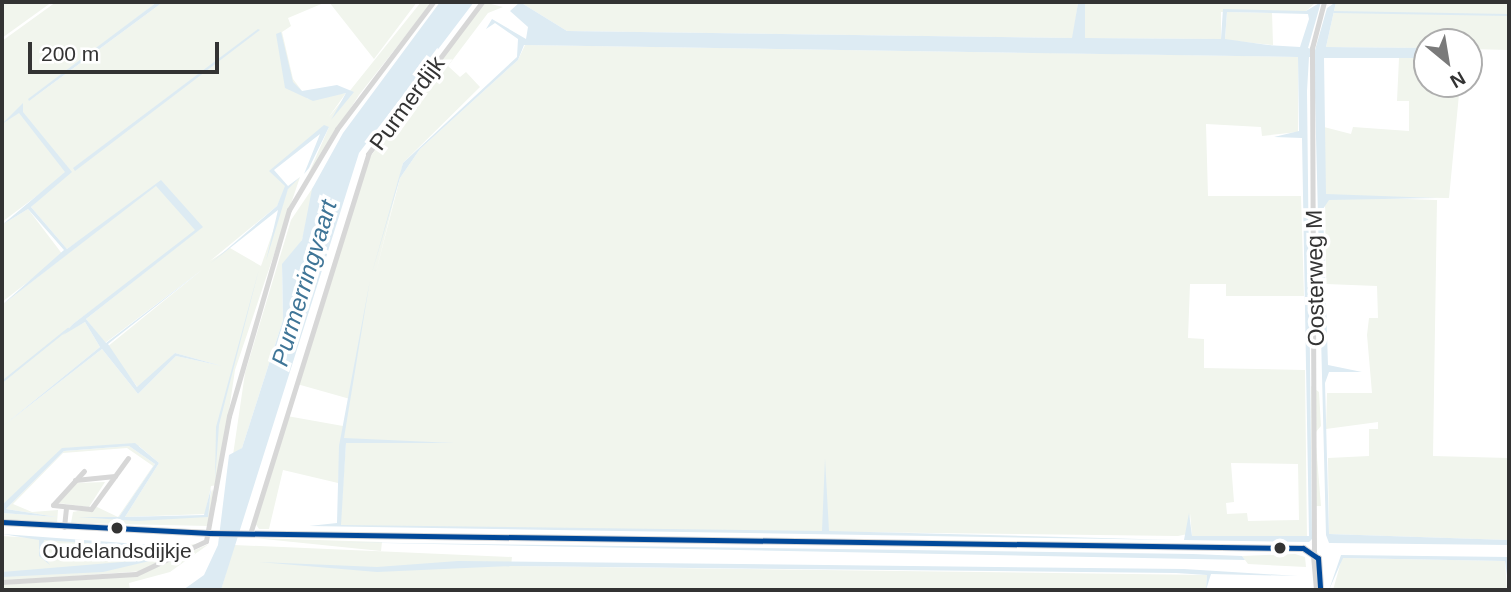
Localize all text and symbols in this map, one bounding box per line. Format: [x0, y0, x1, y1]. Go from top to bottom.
scale bar [32, 28, 222, 72]
north arrow [1413, 28, 1483, 98]
text: 200 m [41, 42, 99, 65]
street label: Purmerdijk [364, 50, 450, 156]
text: N [1447, 67, 1469, 92]
water label: Purmerringvaart [265, 197, 343, 369]
street label: Oosterweg M [1300, 209, 1330, 347]
marker: Oudelandsdijkje [110, 521, 124, 535]
place label: Oudelandsdijkje [42, 538, 192, 564]
unlabelled marker [1273, 541, 1287, 555]

